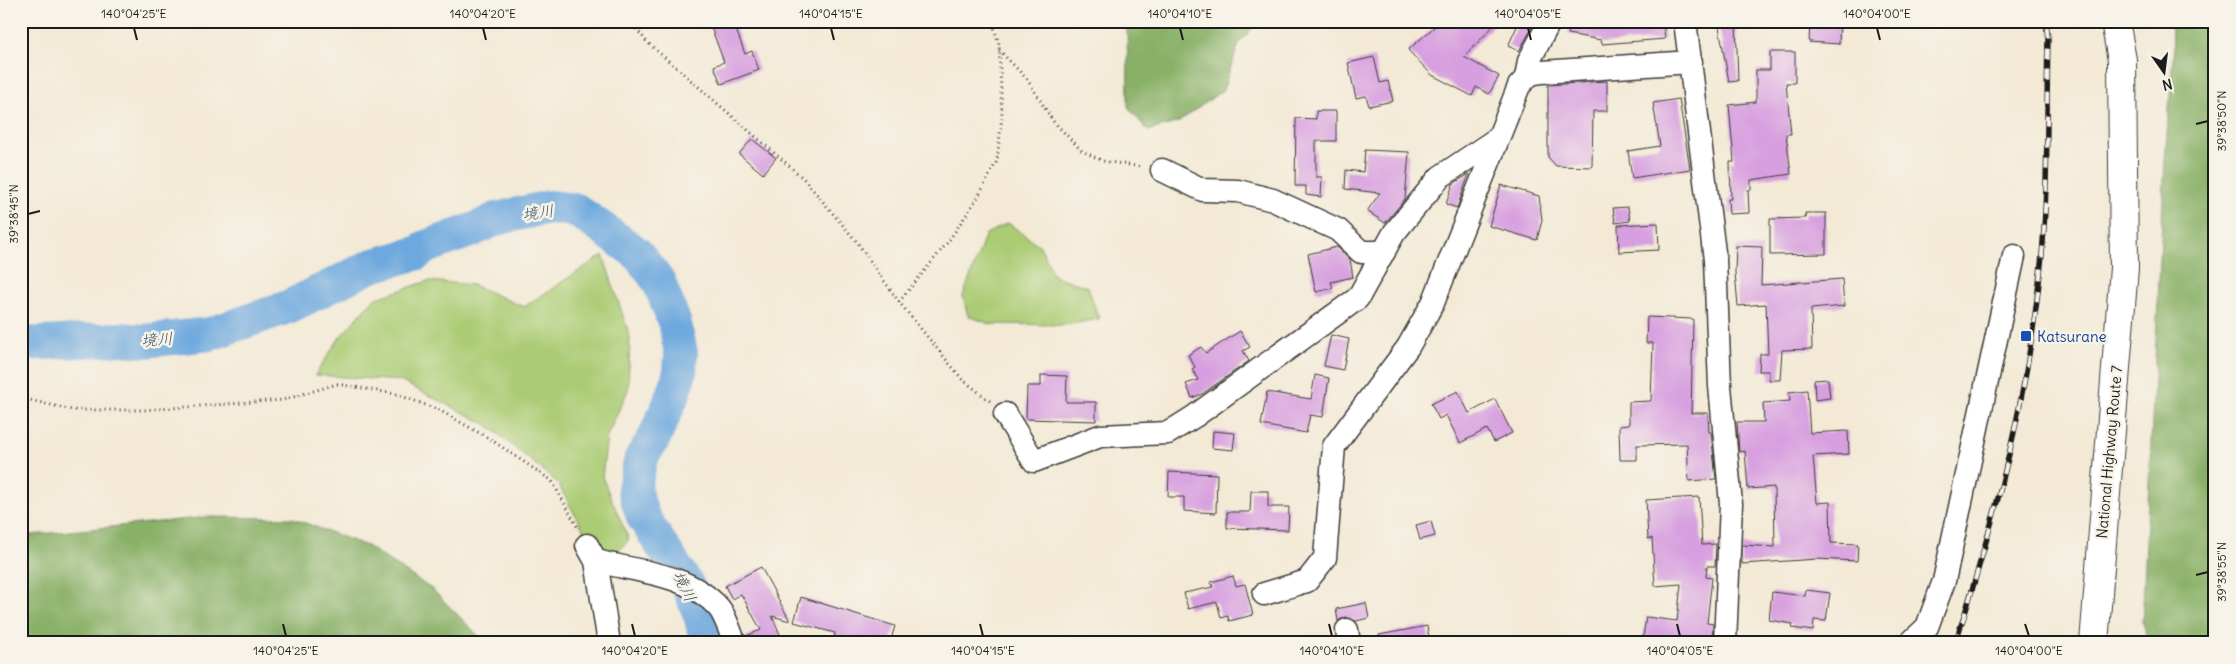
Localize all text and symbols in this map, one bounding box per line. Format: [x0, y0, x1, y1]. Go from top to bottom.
text: 140°04'25"E [101, 6, 167, 21]
text: 140°04'20"E [450, 6, 516, 21]
text: 140°04'15"E [799, 6, 863, 21]
text: 140°04'10"E [1148, 6, 1212, 21]
text: 140°04'05"E [1495, 6, 1561, 21]
text: 140°04'00"E [1843, 6, 1911, 21]
north arrow [2138, 48, 2188, 98]
text: N [2160, 75, 2174, 95]
text: 39°38'50"N [2214, 91, 2229, 151]
text: 39°38'45"N [6, 184, 21, 244]
water label: 境川 [521, 200, 555, 224]
place label: Katsurane [2037, 327, 2107, 346]
water label: 境川 [140, 328, 174, 350]
marker: Katsurane [2019, 329, 2033, 343]
street label: National Highway Route 7 [2092, 365, 2126, 539]
text: 39°38'55"N [2214, 542, 2229, 602]
water label: 境川 [669, 567, 701, 605]
text: 140°04'25"E [253, 643, 319, 658]
text: 140°04'20"E [602, 643, 668, 658]
text: 140°04'15"E [951, 643, 1015, 658]
text: 140°04'10"E [1300, 643, 1364, 658]
text: 140°04'05"E [1647, 643, 1713, 658]
text: 140°04'00"E [1995, 643, 2063, 658]

